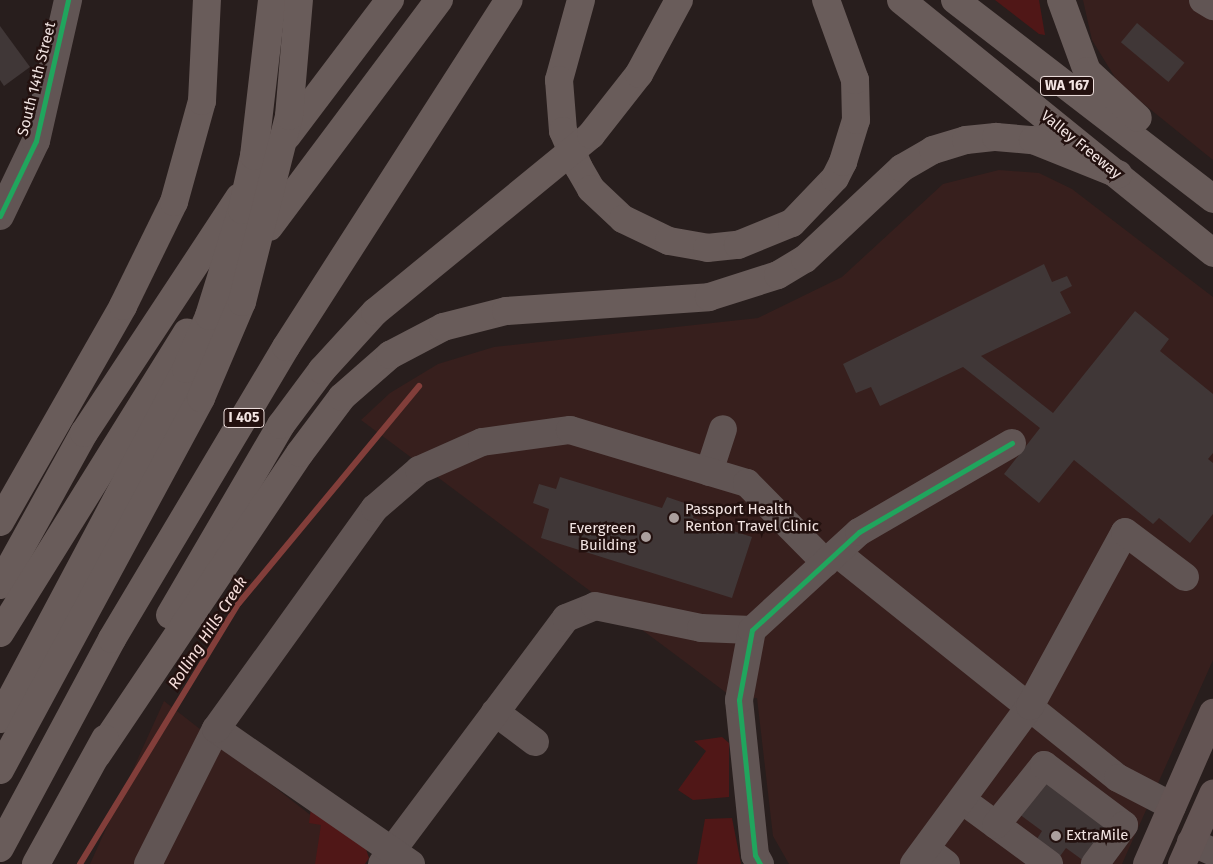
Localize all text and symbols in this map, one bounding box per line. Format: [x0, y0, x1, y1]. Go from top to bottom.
street label: South 14th Street [14, 20, 60, 138]
road number: WA 167 [1040, 74, 1094, 98]
street label: Valley Freeway [1037, 107, 1125, 183]
road number: I 405 [223, 406, 265, 429]
place label: Passport Health Renton Travel Clinic [685, 500, 819, 535]
marker: Passport Health Renton Travel Clinic [667, 511, 681, 525]
place label: Evergreen Building [569, 519, 636, 554]
marker: Evergreen Building [640, 531, 652, 543]
water label: Rolling Hills Creek [164, 573, 252, 693]
place label: ExtraMile [1066, 827, 1129, 845]
marker: ExtraMile [1050, 830, 1062, 842]

